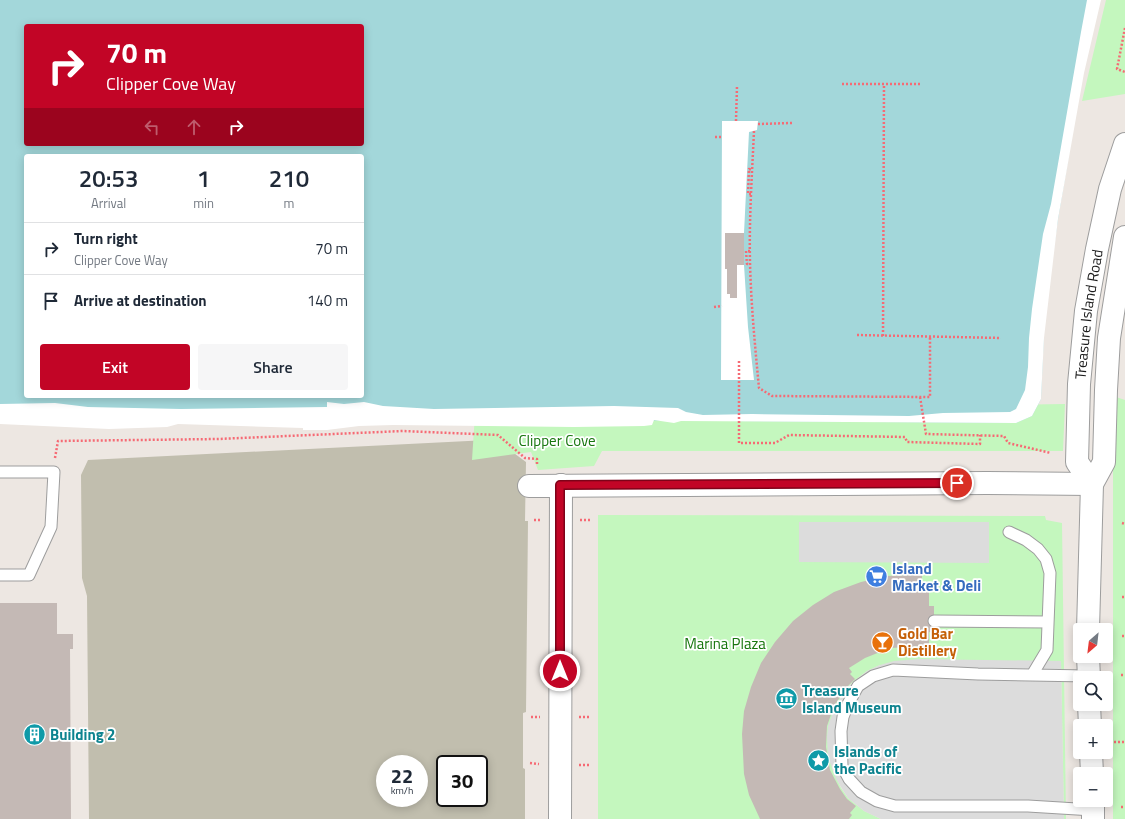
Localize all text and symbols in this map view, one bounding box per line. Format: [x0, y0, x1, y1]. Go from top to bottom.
text: 70 m [106, 31, 167, 74]
icon: right [40, 40, 92, 92]
text: Clipper Cove Way [106, 70, 236, 97]
icon: left [141, 116, 163, 138]
icon: ahead [183, 116, 205, 138]
icon: right [225, 116, 247, 138]
text: 20:53 [79, 160, 138, 196]
text: 1 [197, 160, 210, 196]
text: 210 [269, 160, 309, 196]
text: Arrival [91, 193, 126, 213]
text: min [193, 193, 214, 213]
text: m [284, 193, 294, 213]
text: Turn right [74, 227, 138, 250]
text: 70 m [315, 237, 348, 260]
icon: right [40, 238, 62, 260]
street label: Treasure Island Road [1068, 247, 1108, 380]
text: Clipper Cove Way [74, 250, 168, 270]
text: Arrive at destination [74, 289, 207, 312]
text: 140 m [307, 289, 348, 312]
icon: arrive [40, 290, 62, 312]
button: Exit [40, 344, 190, 390]
button: Share [198, 344, 348, 390]
park label: Clipper Cove [518, 429, 596, 452]
pin [940, 466, 974, 500]
icon: arrive [946, 472, 968, 494]
place label: Island Market & Deli [892, 557, 981, 597]
supermarket icon: Island Market & Deli [864, 564, 890, 590]
place label: Gold Bar Distillery [898, 622, 957, 662]
north arrow [1073, 623, 1113, 663]
map controls [1073, 623, 1113, 807]
bar icon: Gold Bar Distillery [870, 629, 896, 655]
park label: Marina Plaza [684, 632, 766, 655]
position arrow [539, 650, 581, 692]
button: search [1073, 671, 1113, 711]
place label: Treasure Island Museum [802, 679, 902, 719]
museum icon: Treasure Island Museum [773, 686, 799, 712]
button: + [1073, 719, 1113, 759]
building icon: Building 2 [22, 721, 48, 747]
place label: Building 2 [50, 723, 115, 746]
place label: Islands of the Pacific [834, 740, 902, 780]
place icon: Islands of the Pacific [806, 747, 832, 773]
speed limit sign: 30 [436, 755, 488, 807]
text: 22 [391, 760, 413, 791]
button: − [1073, 767, 1113, 807]
text: km/h [391, 783, 413, 798]

